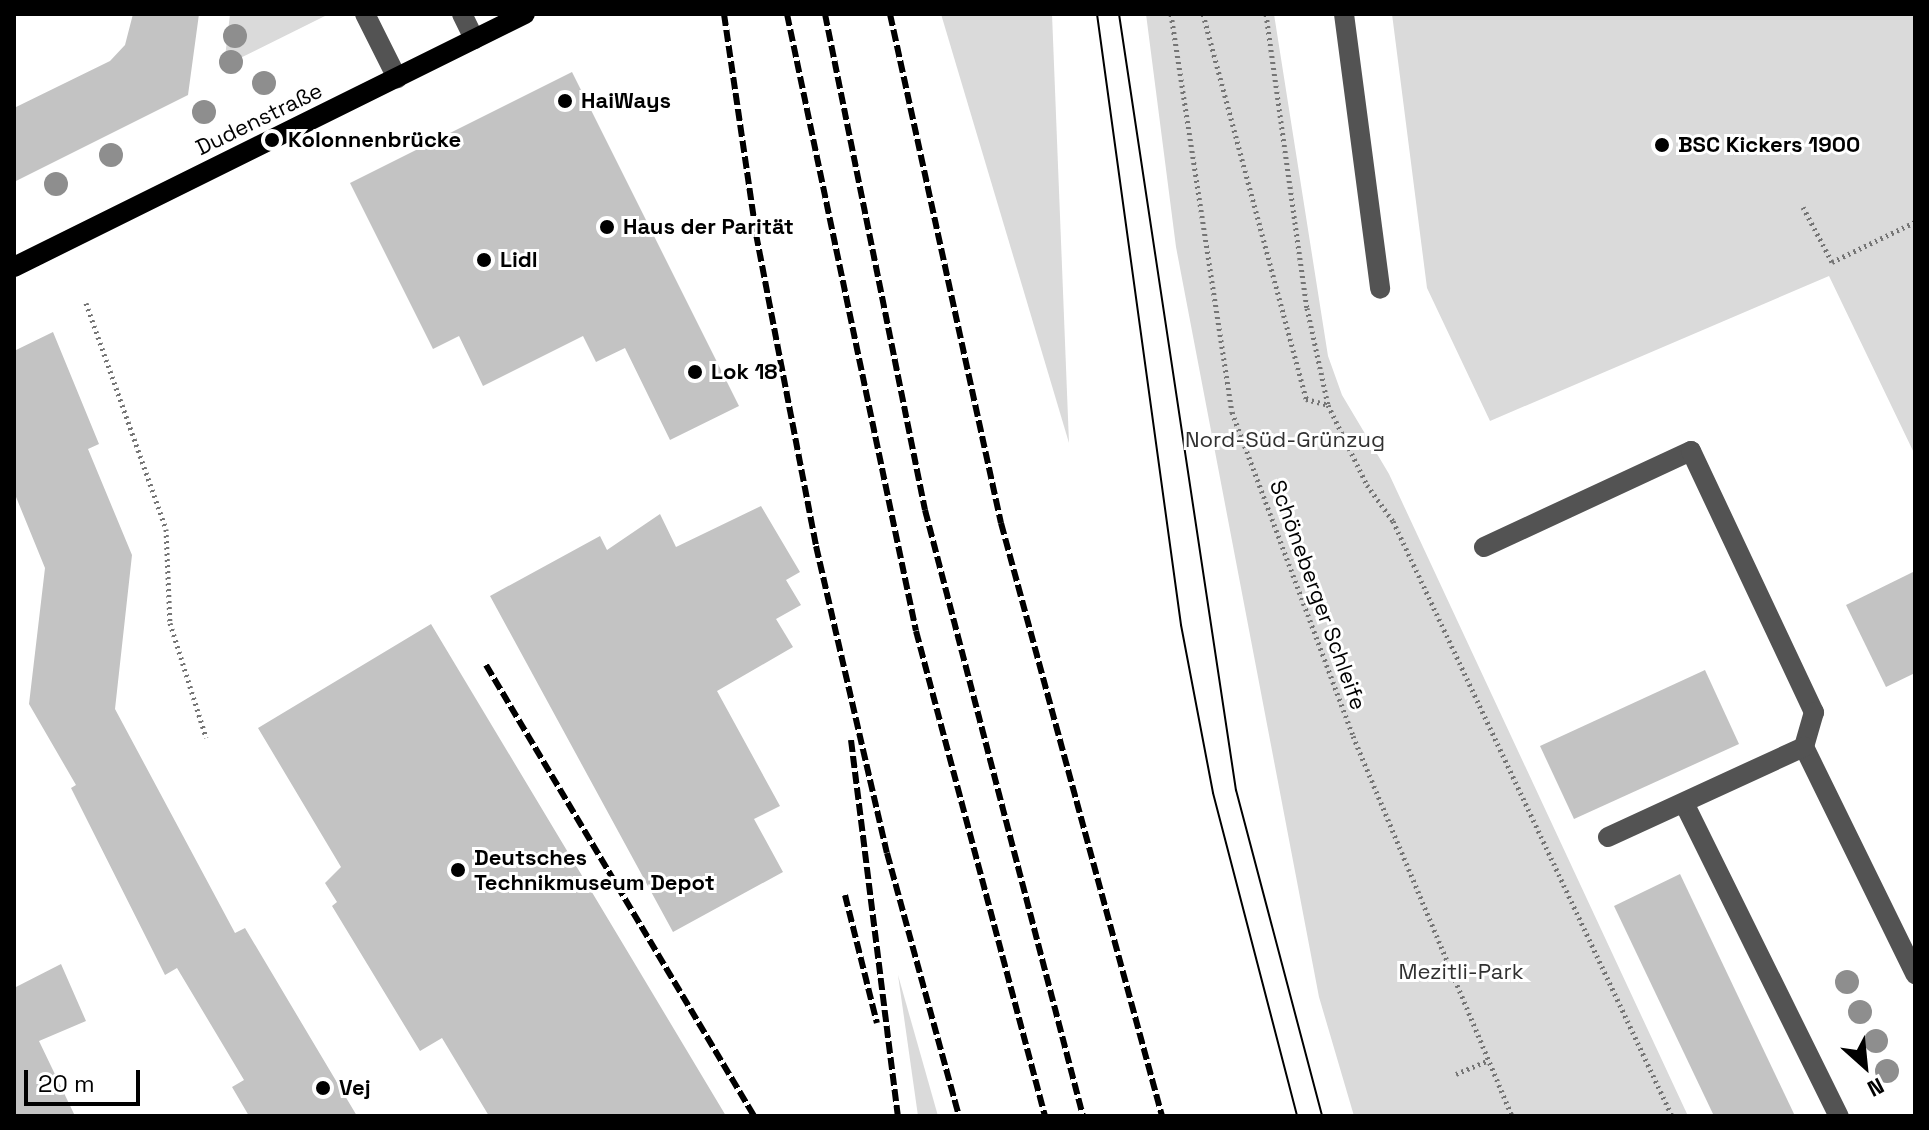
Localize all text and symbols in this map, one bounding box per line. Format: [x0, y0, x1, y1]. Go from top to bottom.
street label: Dudenstraße [191, 77, 327, 161]
place label: HaiWays [581, 88, 671, 114]
marker: HaiWays [556, 92, 574, 110]
place label: Kolonnenbrücke [288, 127, 461, 153]
marker: Kolonnenbrücke [263, 131, 281, 149]
place label: BSC Kickers 1900 [1678, 132, 1860, 158]
marker: BSC Kickers 1900 [1653, 136, 1671, 154]
place label: Haus der Parität [623, 214, 794, 240]
marker: Haus der Parität [598, 218, 616, 236]
place label: Lidl [500, 247, 538, 273]
marker: Lidl [475, 251, 493, 269]
place label: Lok 18 [711, 359, 778, 385]
marker: Lok 18 [686, 363, 704, 381]
park label: Nord-Süd-Grünzug [1185, 427, 1385, 453]
street label: Schöneberger Schleife [1264, 477, 1372, 713]
place label: Deutsches Technikmuseum Depot [474, 844, 715, 896]
marker: Deutsches Technikmuseum Depot [449, 861, 467, 879]
park label: Mezitli-Park [1398, 959, 1524, 985]
north arrow [1825, 1026, 1905, 1106]
scale bar [28, 1054, 144, 1104]
text: 20 m [38, 1068, 95, 1099]
text: N [1863, 1072, 1889, 1103]
place label: Vej [339, 1075, 371, 1101]
marker: Vej [314, 1079, 332, 1097]

